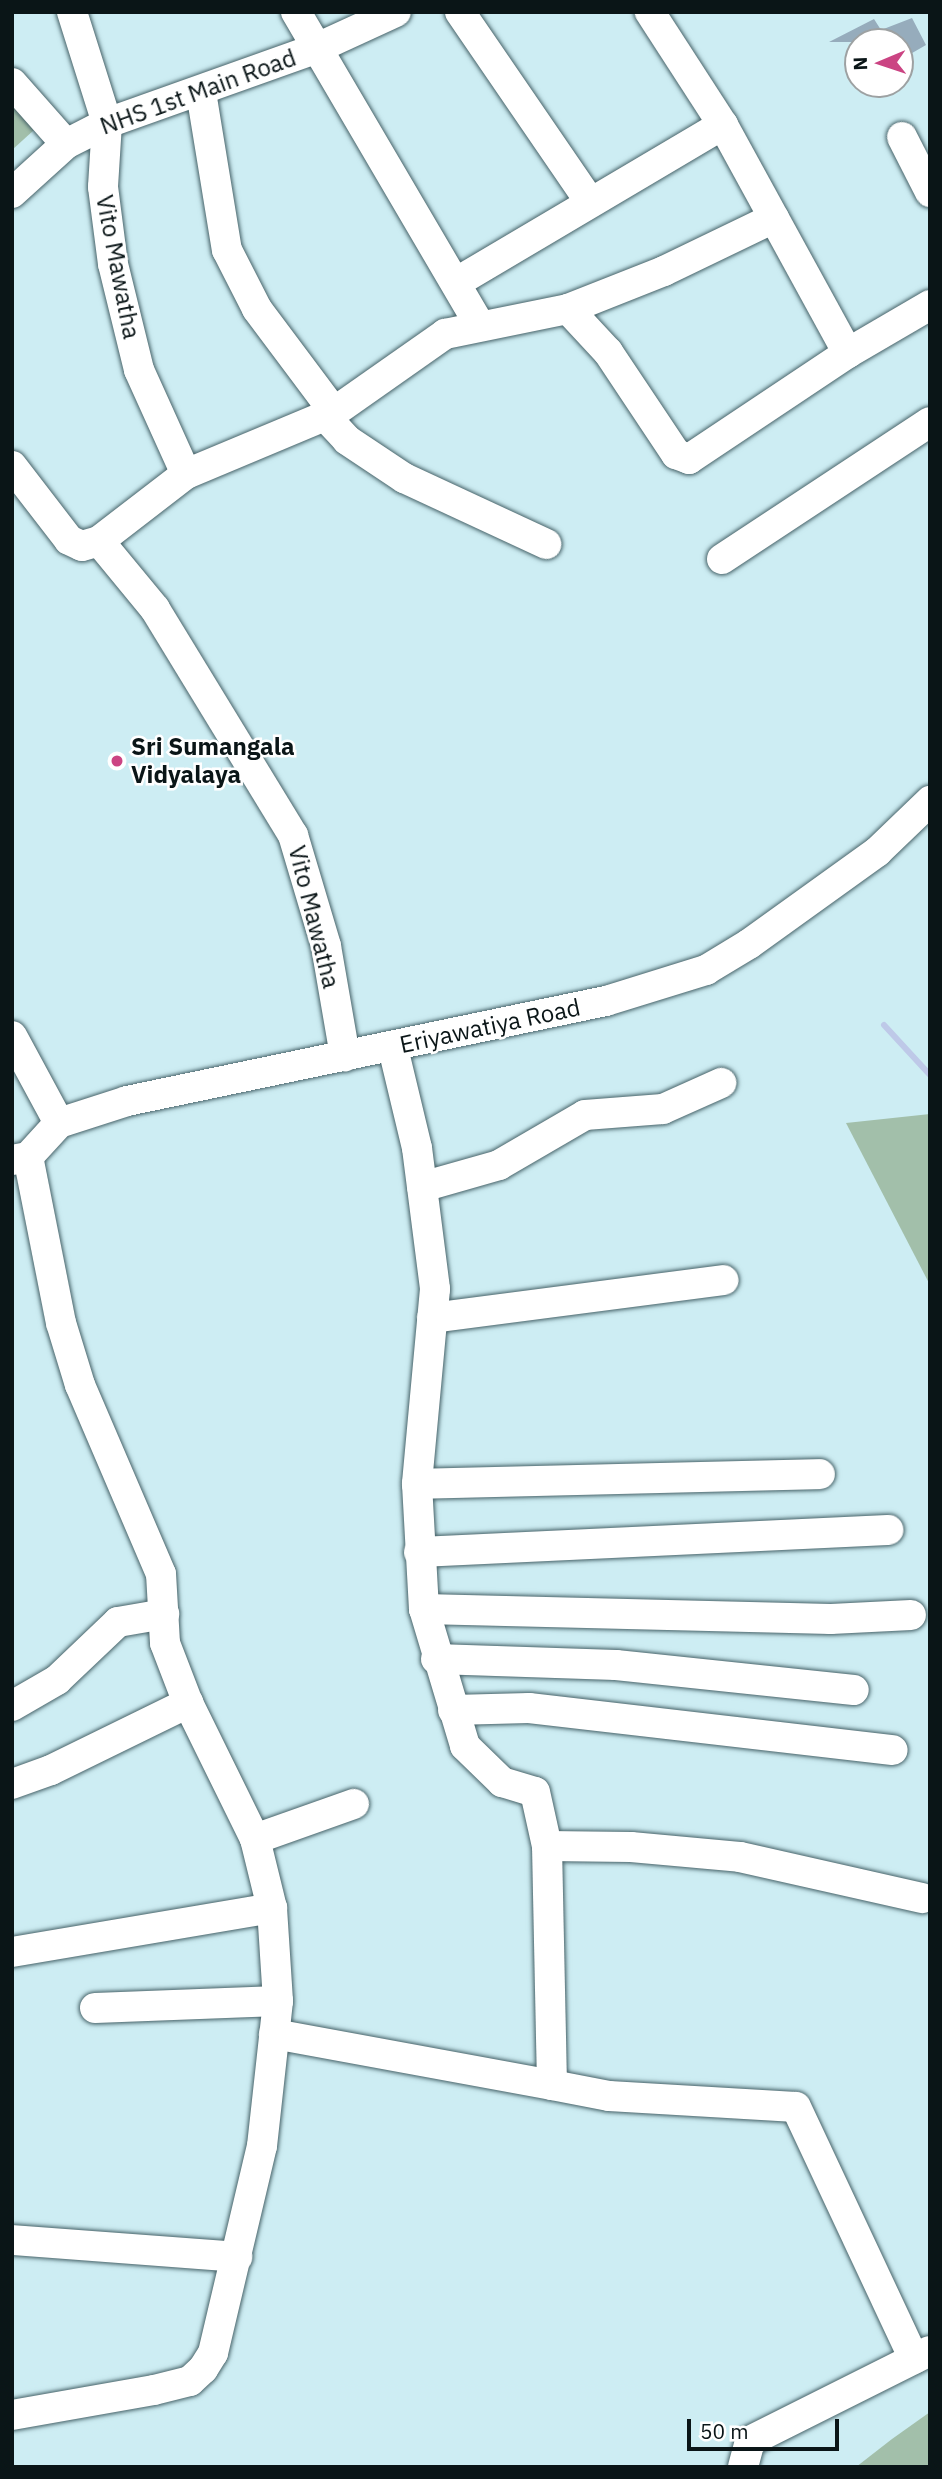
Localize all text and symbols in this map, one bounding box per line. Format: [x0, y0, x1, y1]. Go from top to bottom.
north arrow [844, 28, 914, 98]
street label: NHS 1st Main Road [96, 43, 300, 141]
text: N [848, 56, 872, 71]
street label: Vito Mawatha [90, 193, 146, 341]
place label: Sri Sumangala Vidyalaya [131, 733, 295, 789]
marker: Sri Sumangala Vidyalaya [109, 753, 125, 769]
street label: Vito Mawatha [282, 843, 346, 991]
street label: Eriyawatiya Road [397, 993, 583, 1059]
scale bar [690, 2406, 842, 2450]
text: 50 m [700, 2417, 749, 2445]

